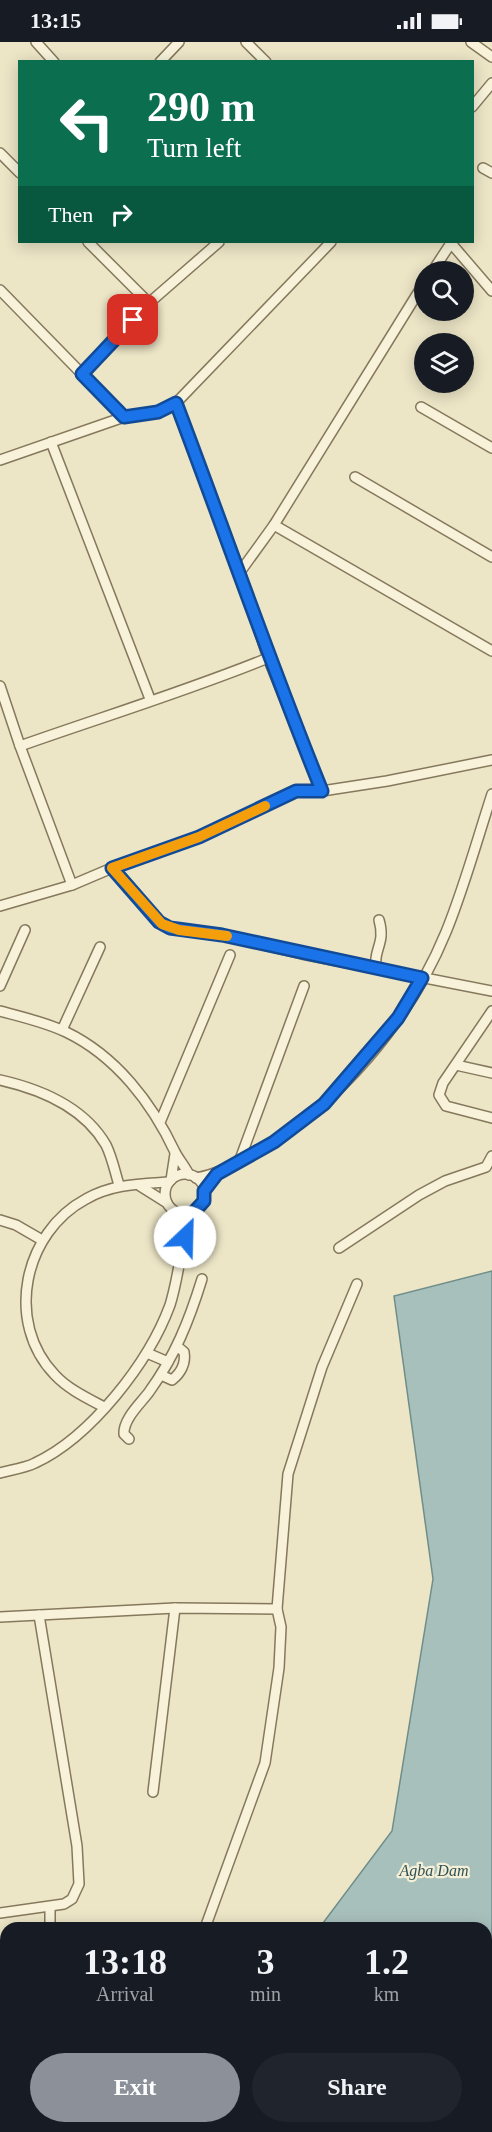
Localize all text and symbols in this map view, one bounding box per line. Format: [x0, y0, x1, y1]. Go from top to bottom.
text: 13:15 [30, 8, 81, 33]
icon: left [48, 84, 126, 162]
text: 290 m [147, 84, 256, 130]
text: Turn left [147, 133, 241, 163]
icon: right [105, 198, 138, 231]
text: Then [48, 202, 93, 227]
map controls [414, 261, 474, 393]
button: search [414, 261, 474, 321]
pin [107, 294, 158, 345]
icon: arrive [116, 303, 149, 336]
button: layers [414, 333, 474, 393]
position arrow [153, 1205, 217, 1269]
water label: Agba Dam [399, 1862, 468, 1880]
text: 13:18 [83, 1942, 167, 1982]
text: 3 [257, 1942, 275, 1982]
text: 1.2 [364, 1942, 409, 1982]
text: Arrival [96, 1983, 154, 2005]
text: min [250, 1983, 281, 2005]
text: km [374, 1983, 399, 2005]
button: Exit [30, 2053, 240, 2122]
button: Share [252, 2053, 462, 2122]

